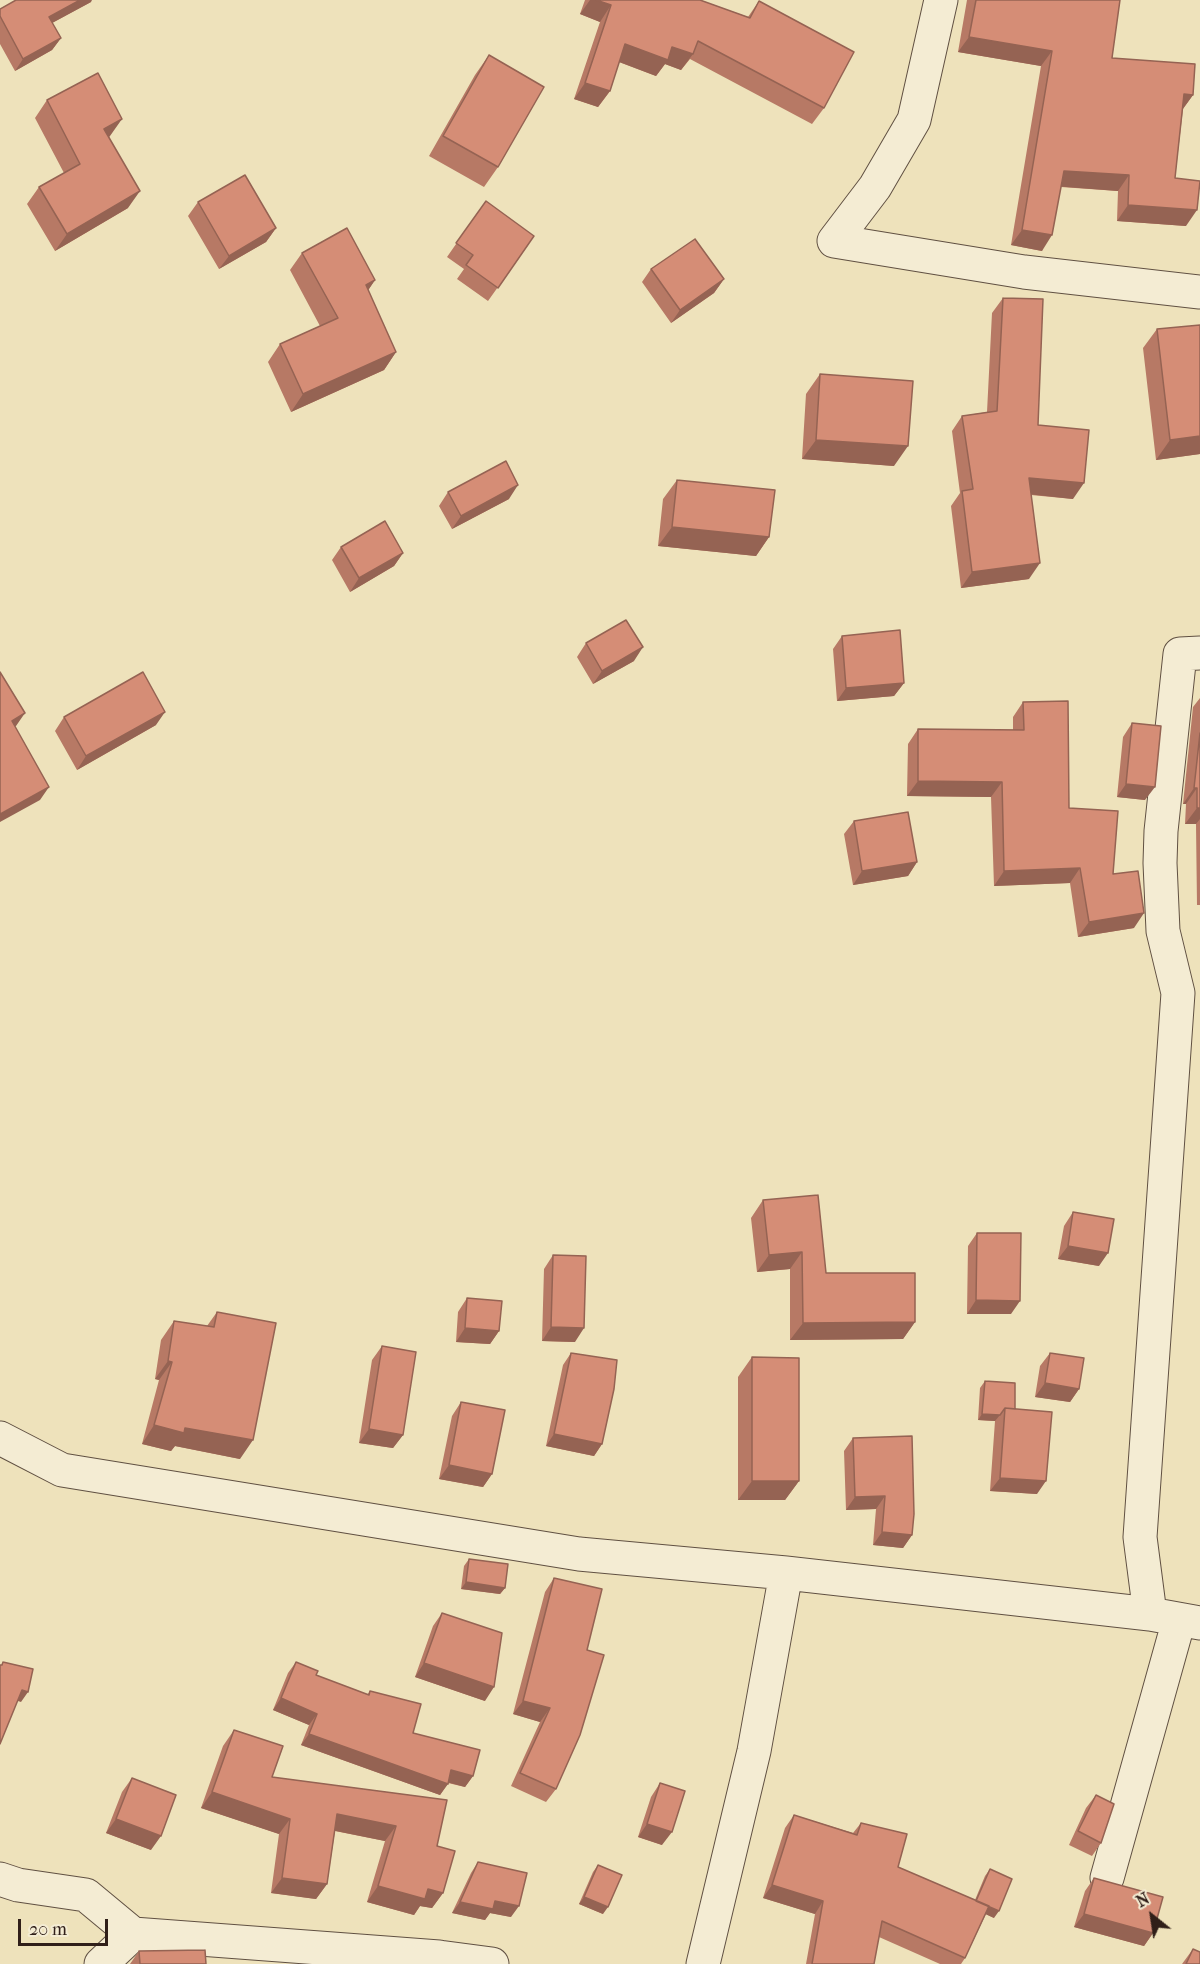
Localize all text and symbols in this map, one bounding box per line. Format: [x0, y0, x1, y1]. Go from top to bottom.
north arrow [1122, 1886, 1182, 1946]
text: N [1133, 1889, 1153, 1911]
scale bar [21, 1907, 111, 1945]
text: 20 m [29, 1919, 67, 1940]

